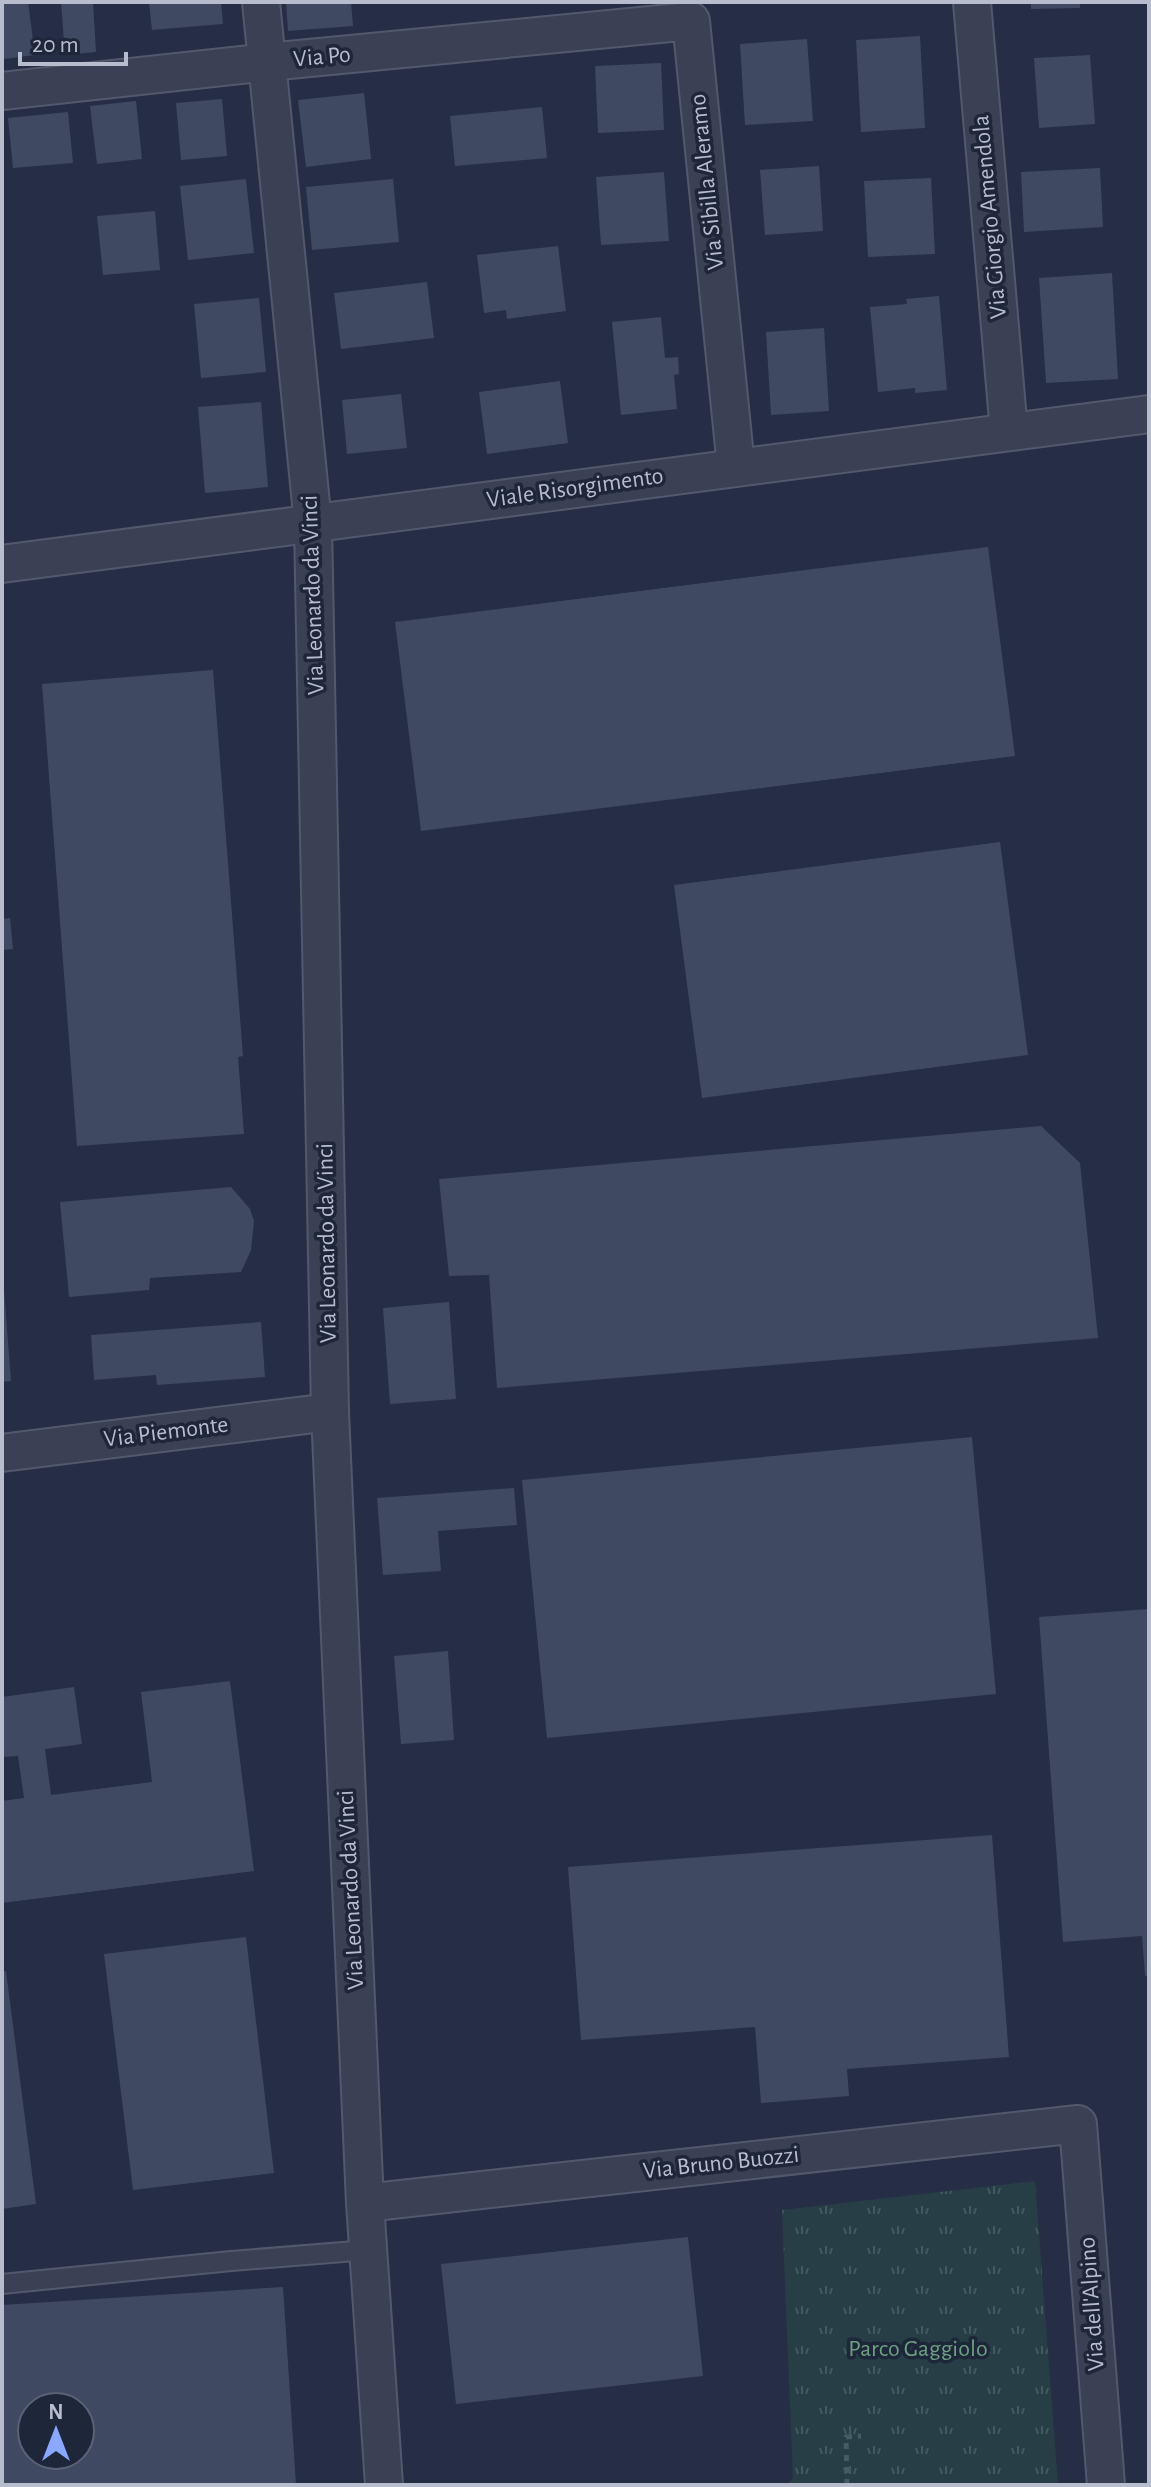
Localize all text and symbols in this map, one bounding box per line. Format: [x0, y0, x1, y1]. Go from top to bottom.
scale bar [20, 16, 126, 66]
text: 20 m [32, 33, 79, 57]
street label: Via Po [292, 43, 352, 71]
street label: Via Sibilla Aleramo [686, 93, 728, 271]
street label: Via Giorgio Amendola [969, 114, 1011, 320]
street label: Viale Risorgimento [485, 464, 665, 512]
street label: Via Leonardo da Vinci [298, 495, 328, 695]
street label: Via Leonardo da Vinci [313, 1143, 341, 1343]
street label: Via Piemonte [102, 1412, 230, 1452]
street label: Via Leonardo da Vinci [334, 1789, 368, 1991]
street label: Via Bruno Buozzi [642, 2143, 800, 2183]
street label: Via dell'Alpino [1075, 2236, 1109, 2372]
park label: Parco Gaggiolo [848, 2337, 988, 2361]
north arrow [16, 2391, 96, 2471]
text: N [48, 2401, 64, 2423]

